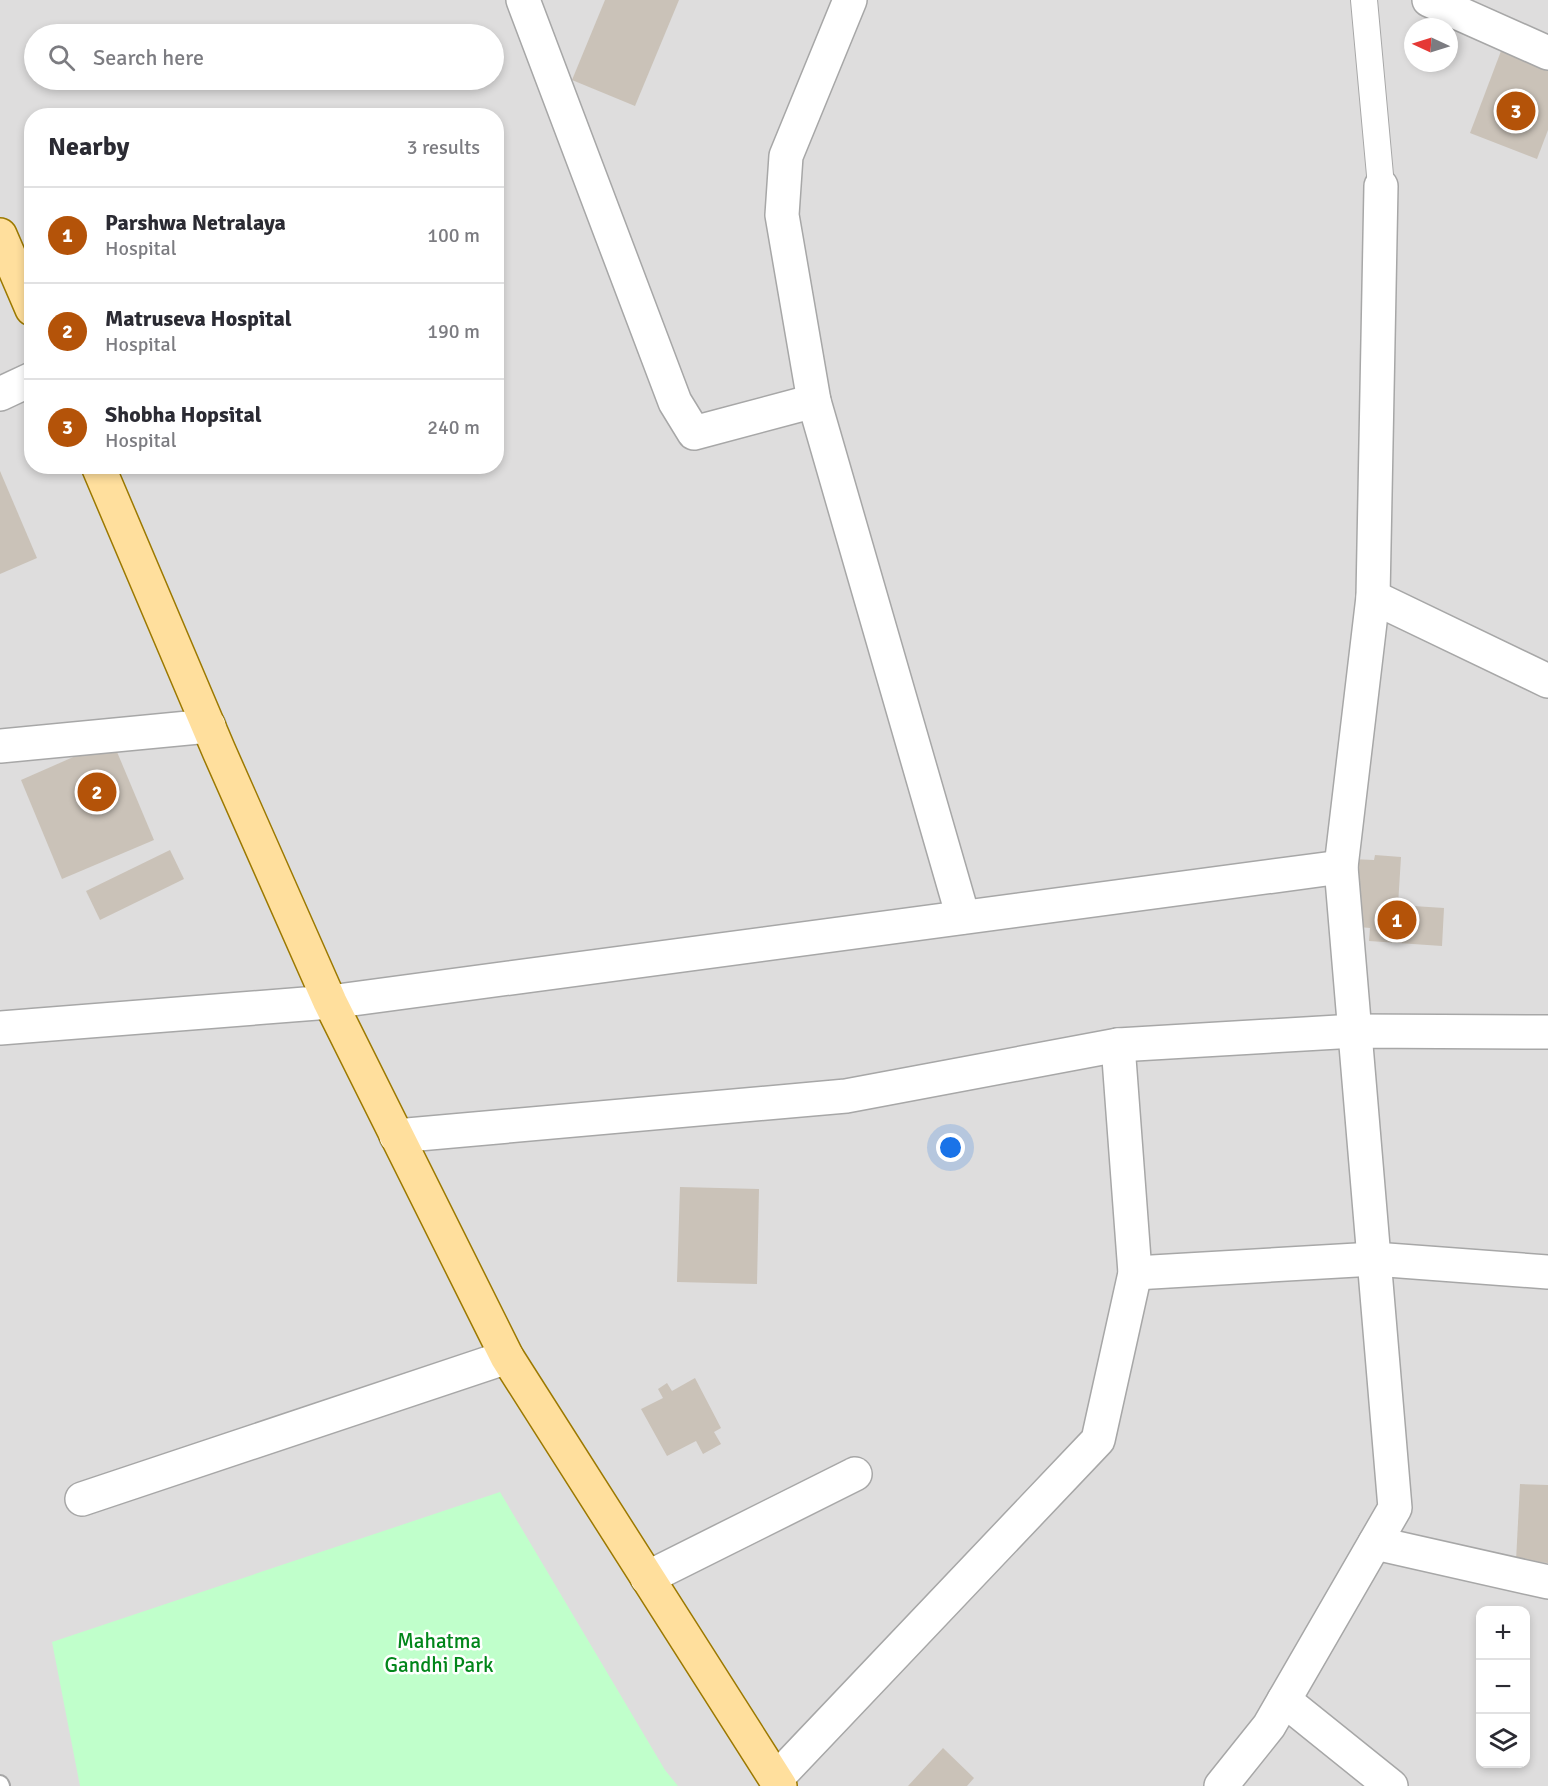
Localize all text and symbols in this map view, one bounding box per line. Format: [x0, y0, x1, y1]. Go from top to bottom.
north arrow [1404, 18, 1458, 72]
search box [24, 24, 504, 90]
icon: search [45, 41, 78, 74]
text: Search here [93, 44, 204, 71]
pin: 3 [1496, 88, 1536, 134]
text: Nearby [48, 131, 129, 163]
text: 3 results [407, 135, 480, 160]
text: Parshwa Netralaya [105, 209, 286, 236]
text: 1 [62, 223, 73, 248]
text: 100 m [427, 223, 480, 248]
text: Hospital [105, 236, 177, 261]
text: Matruseva Hospital [105, 305, 292, 332]
text: 2 [62, 319, 73, 344]
text: 190 m [427, 319, 480, 344]
text: Hospital [105, 332, 177, 357]
text: Shobha Hopsital [105, 401, 262, 428]
text: 3 [62, 415, 73, 440]
text: 240 m [427, 415, 480, 440]
text: Hospital [105, 428, 177, 453]
pin: 2 [78, 770, 116, 814]
pin: 1 [1378, 898, 1416, 942]
your location [936, 1133, 965, 1162]
map controls [1476, 1606, 1530, 1768]
button: + [1476, 1606, 1530, 1660]
park label: Mahatma Gandhi Park [385, 1628, 494, 1678]
button: − [1476, 1660, 1530, 1714]
button: layers [1476, 1714, 1530, 1768]

